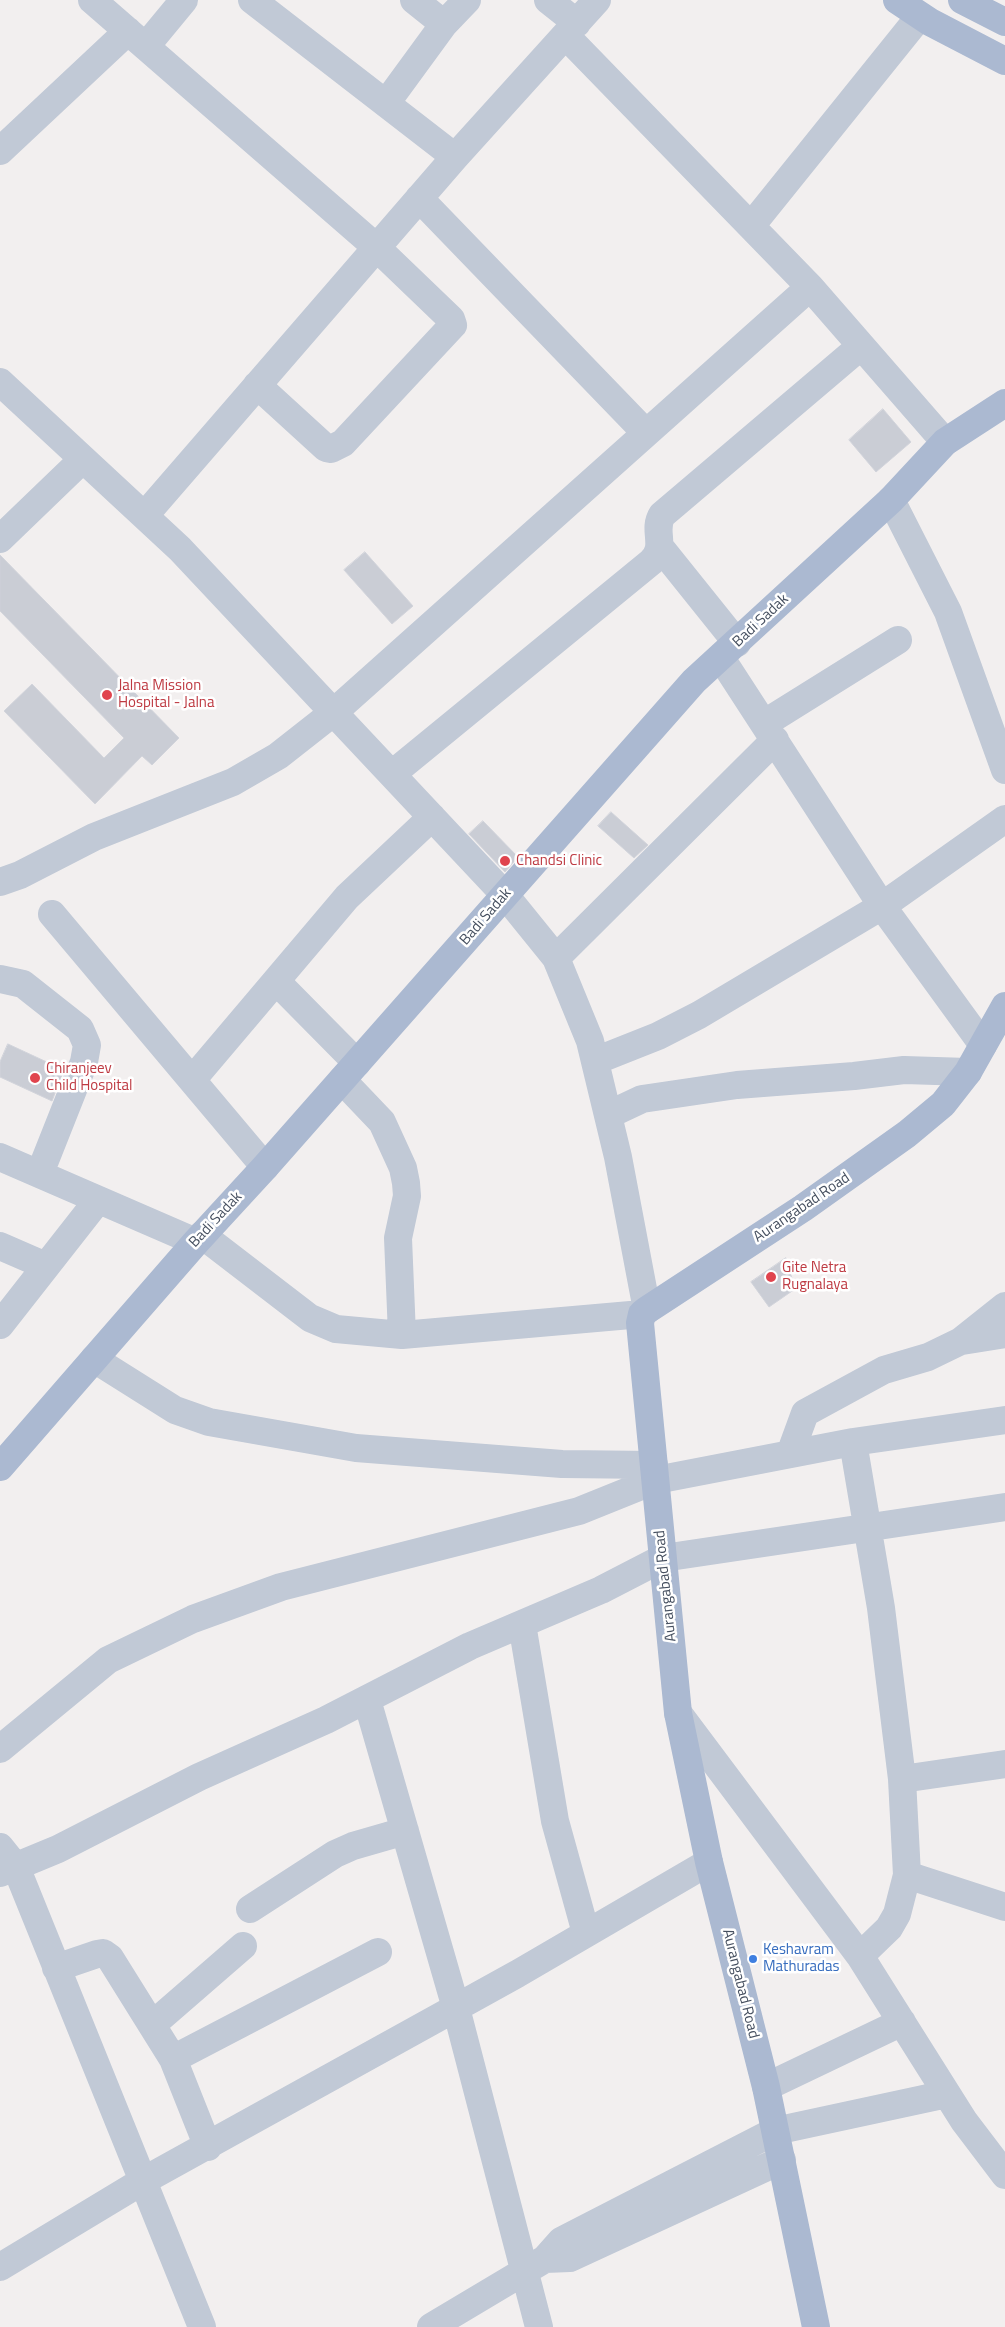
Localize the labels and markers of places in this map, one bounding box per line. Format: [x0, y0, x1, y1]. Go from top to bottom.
place label: Jalna Mission Hospital - Jalna [118, 677, 214, 712]
marker: Jalna Mission Hospital - Jalna [100, 688, 114, 702]
place label: Chandsi Clinic [516, 852, 602, 870]
marker: Chandsi Clinic [498, 854, 512, 868]
place label: Chiranjeev Child Hospital [46, 1060, 133, 1095]
marker: Chiranjeev Child Hospital [28, 1071, 42, 1085]
place label: Gite Netra Rugnalaya [782, 1259, 848, 1294]
marker: Gite Netra Rugnalaya [764, 1270, 778, 1284]
place label: Keshavram Mathuradas [763, 1941, 840, 1976]
marker: Keshavram Mathuradas [747, 1953, 759, 1965]

